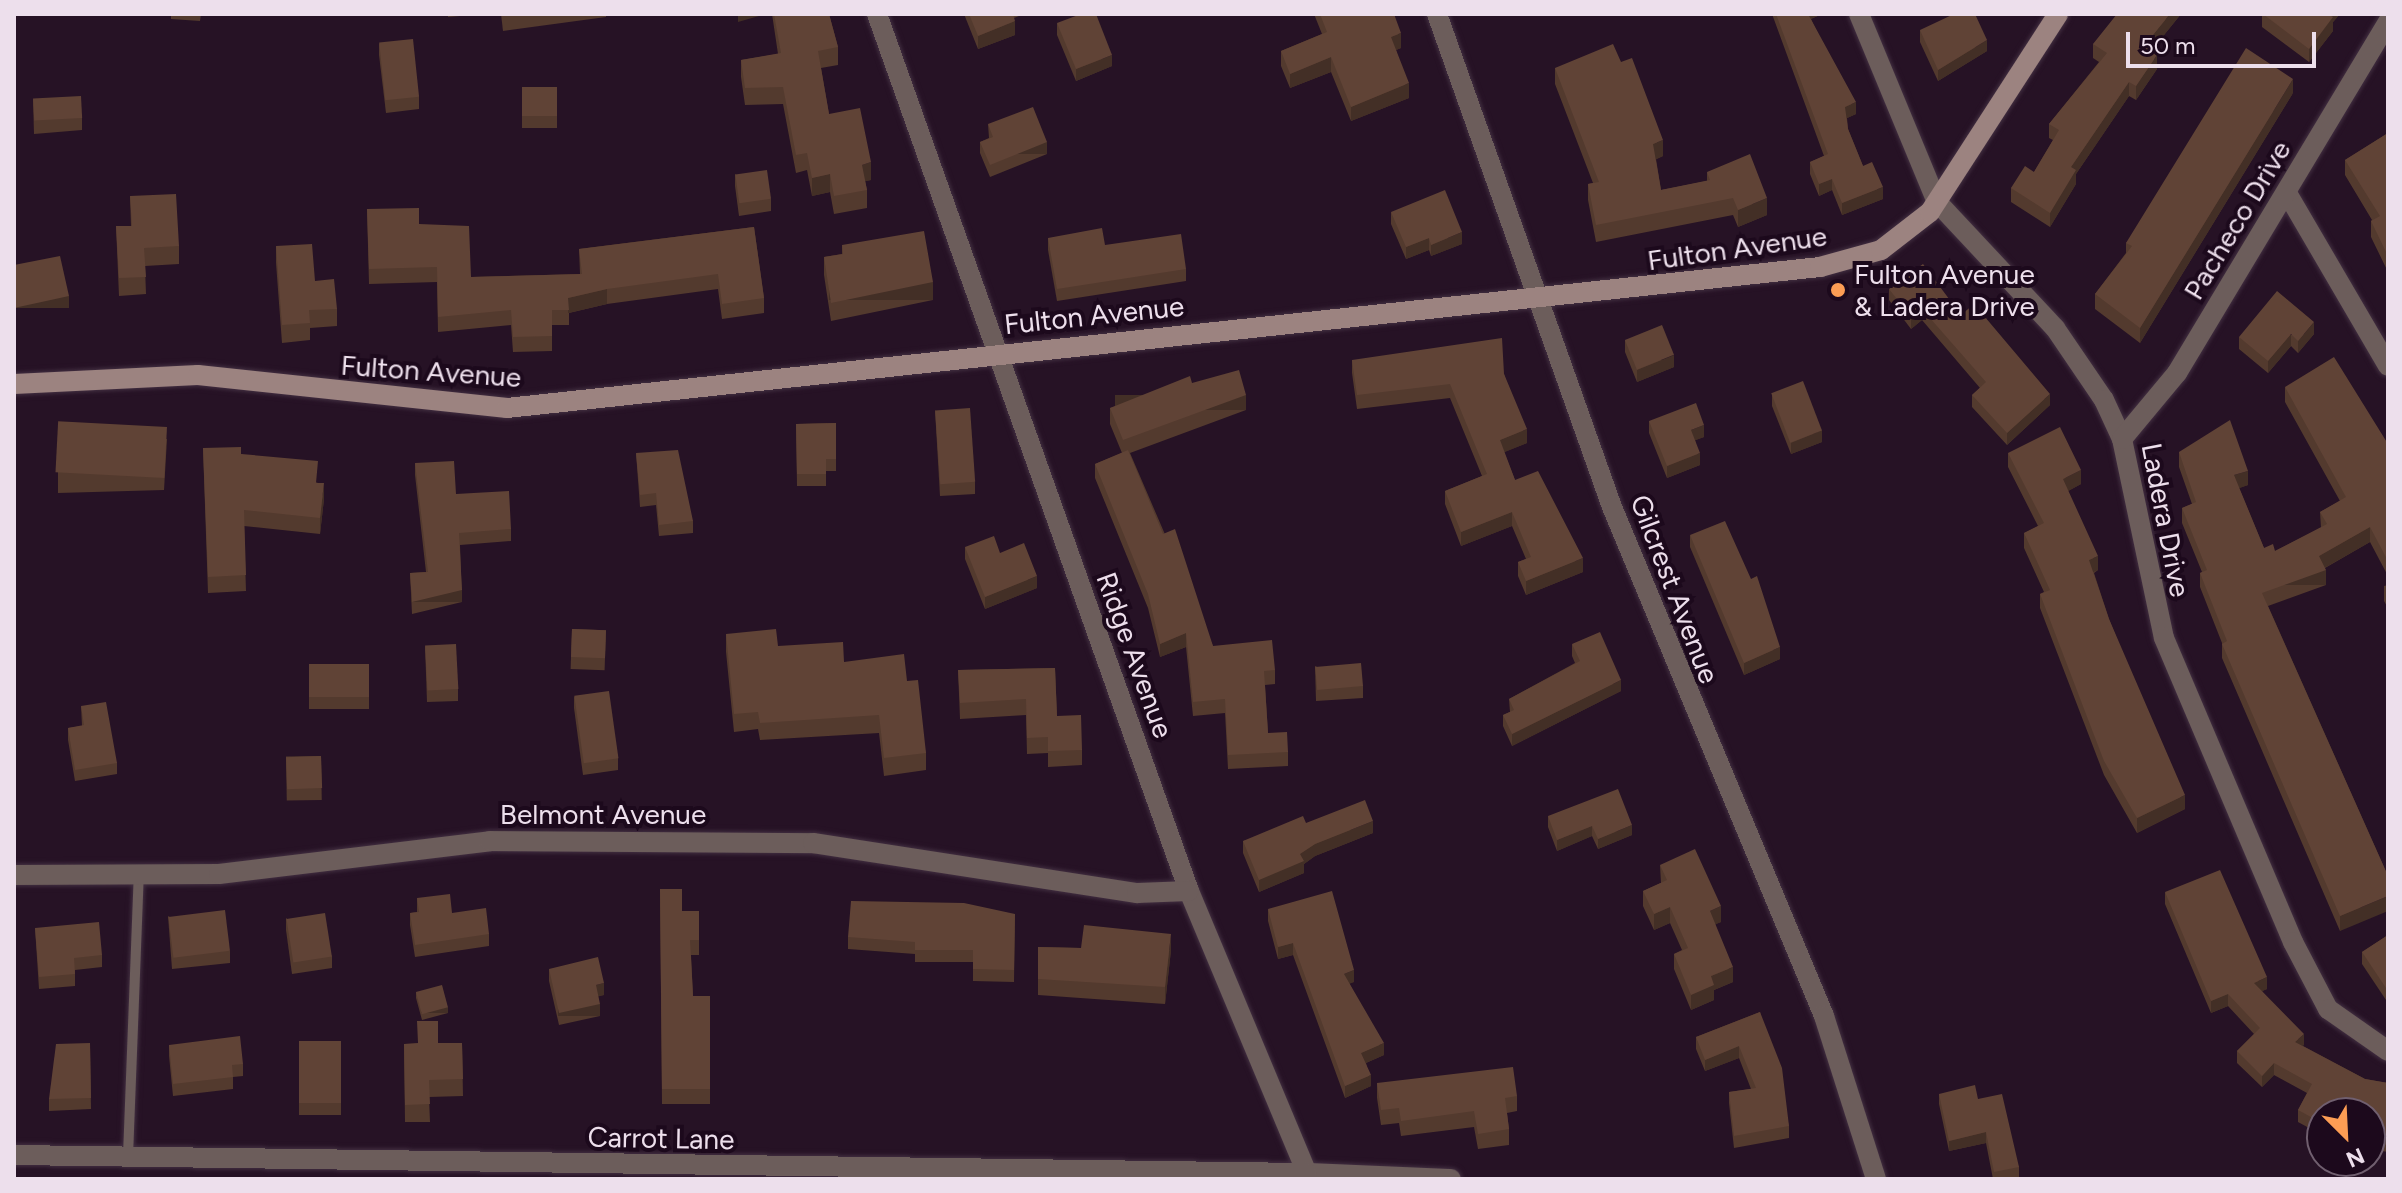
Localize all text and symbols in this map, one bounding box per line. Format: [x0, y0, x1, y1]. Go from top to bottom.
scale bar [2130, 16, 2320, 66]
text: 50 m [2140, 31, 2196, 60]
street label: Pacheco Drive [2176, 134, 2298, 306]
street label: Fulton Avenue [1645, 219, 1829, 277]
place label: Fulton Avenue & Ladera Drive [1854, 257, 2035, 323]
marker: Fulton Avenue & Ladera Drive [1829, 281, 1847, 299]
street label: Fulton Avenue [1002, 289, 1186, 341]
street label: Fulton Avenue [340, 348, 522, 394]
street label: Ladera Drive [2135, 440, 2197, 600]
street label: Gilcrest Avenue [1624, 490, 1726, 688]
street label: Ridge Avenue [1089, 568, 1181, 742]
street label: Belmont Avenue [500, 797, 706, 831]
north arrow [2306, 1097, 2386, 1177]
street label: Carrot Lane [587, 1120, 735, 1156]
text: N [2342, 1142, 2368, 1173]

